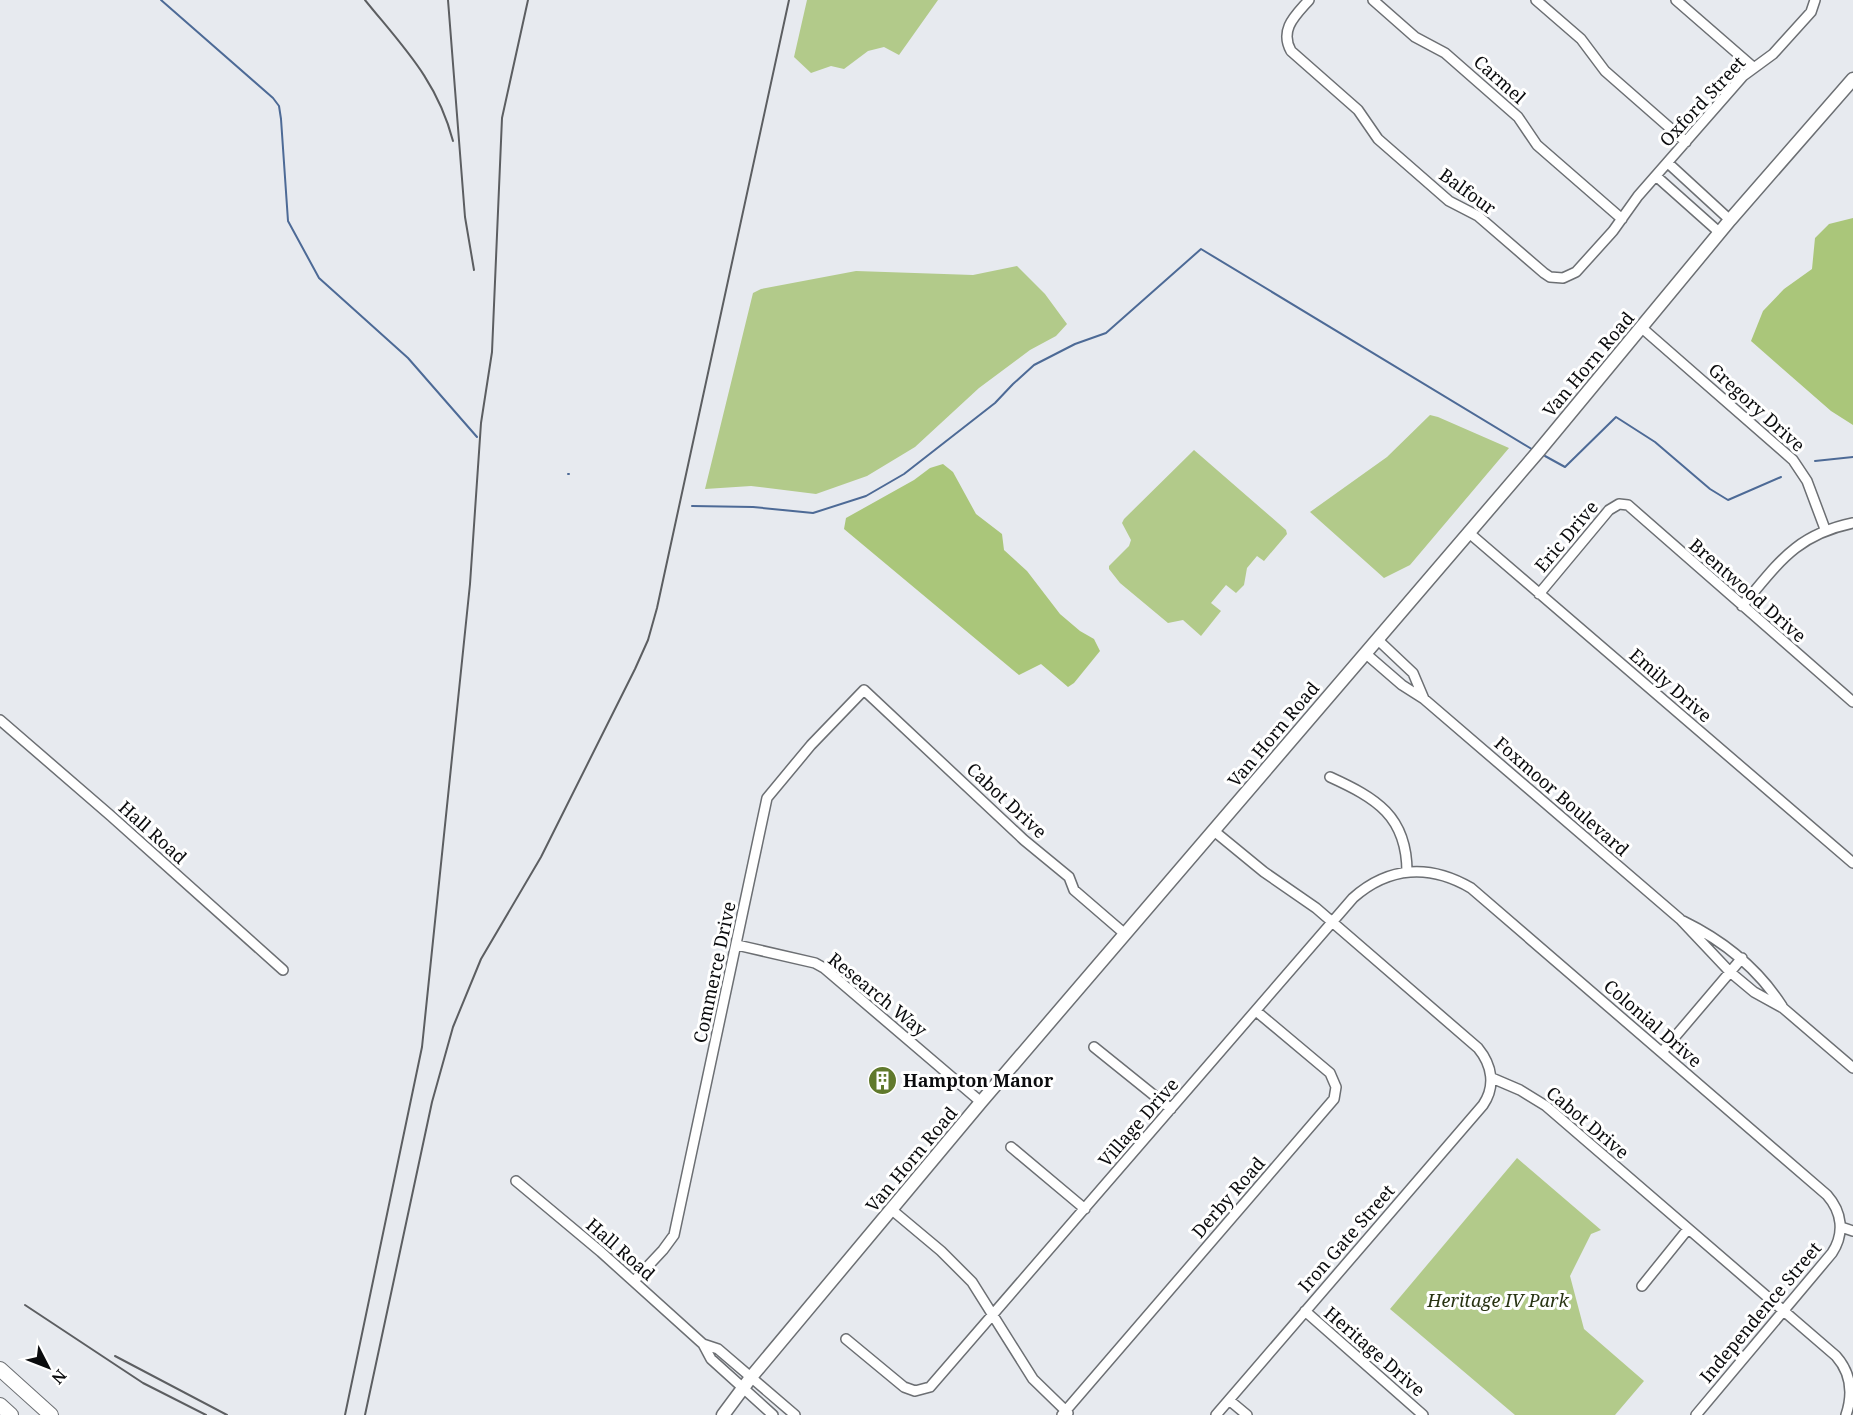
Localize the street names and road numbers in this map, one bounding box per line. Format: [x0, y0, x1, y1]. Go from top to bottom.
street label: Carmel [1469, 49, 1531, 109]
street label: Oxford Street [1654, 51, 1750, 151]
street label: Balfour [1435, 162, 1502, 220]
street label: Van Horn Road [1537, 306, 1639, 422]
street label: Gregory Drive [1704, 357, 1810, 457]
street label: Eric Drive [1529, 495, 1603, 577]
street label: Brentwood Drive [1685, 533, 1811, 647]
street label: Emily Drive [1625, 643, 1717, 727]
street label: Van Horn Road [1222, 676, 1324, 792]
street label: Foxmoor Boulevard [1490, 731, 1634, 861]
street label: Cabot Drive [962, 757, 1052, 843]
street label: Hall Road [114, 795, 192, 869]
street label: Commerce Drive [687, 899, 741, 1045]
street label: Research Way [824, 947, 933, 1042]
street label: Colonial Drive [1599, 974, 1707, 1072]
street label: Village Drive [1093, 1072, 1183, 1172]
street label: Cabot Drive [1542, 1080, 1634, 1164]
street label: Van Horn Road [860, 1101, 962, 1217]
street label: Derby Road [1186, 1151, 1270, 1243]
street label: Iron Gate Street [1292, 1179, 1400, 1297]
street label: Hall Road [582, 1213, 660, 1285]
street label: Independence Street [1694, 1237, 1826, 1387]
street label: Heritage Drive [1320, 1301, 1430, 1401]

